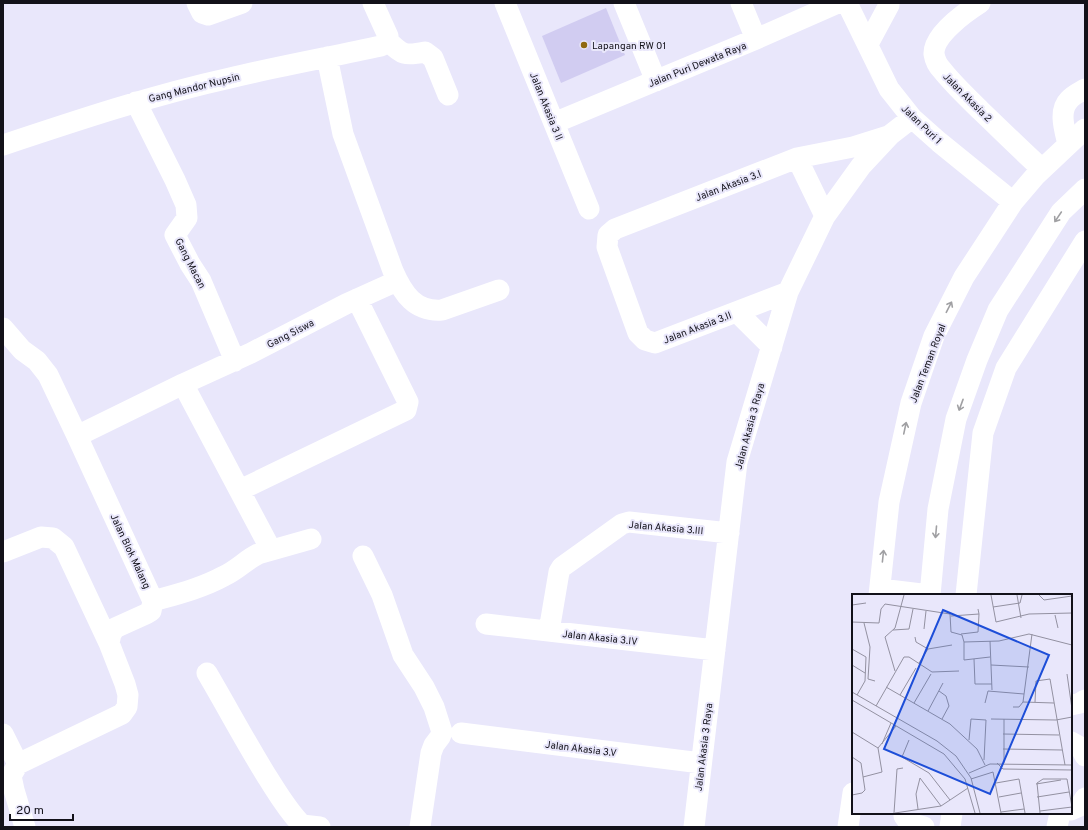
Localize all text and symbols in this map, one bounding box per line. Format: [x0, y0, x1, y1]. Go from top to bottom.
marker: Lapangan RW 01 [579, 40, 589, 50]
place label: Lapangan RW 01 [592, 40, 666, 53]
street label: Jalan Puri Dewata Raya [647, 40, 749, 91]
street label: Gang Mandor Nupsin [147, 71, 241, 106]
street label: Jalan Akasia 3 II [526, 71, 565, 142]
street label: Jalan Akasia 2 [940, 71, 994, 125]
street label: Jalan Puri 1 [898, 103, 944, 147]
street label: Jalan Akasia 3.I [694, 168, 763, 205]
one-way arrow [1054, 211, 1062, 222]
street label: Gang Macan [171, 236, 208, 291]
one-way arrow [946, 301, 954, 313]
street label: Jalan Akasia 3.II [662, 309, 734, 347]
street label: Gang Siswa [265, 317, 317, 352]
street label: Jalan Teman Royal [907, 322, 949, 405]
street label: Jalan Akasia 3 Raya [733, 382, 768, 471]
one-way arrow [957, 398, 965, 410]
one-way arrow [902, 422, 910, 435]
street label: Jalan Blok Malang [107, 512, 153, 591]
street label: Jalan Akasia 3.III [628, 519, 704, 538]
one-way arrow [932, 525, 940, 538]
one-way arrow [880, 550, 887, 563]
inset map [852, 594, 1072, 814]
street label: Jalan Akasia 3.IV [561, 628, 639, 649]
street label: Jalan Akasia 3 Raya [693, 702, 716, 792]
street label: Jalan Akasia 3.V [544, 739, 618, 760]
scale bar [10, 796, 73, 822]
text: 20 m [16, 803, 44, 819]

